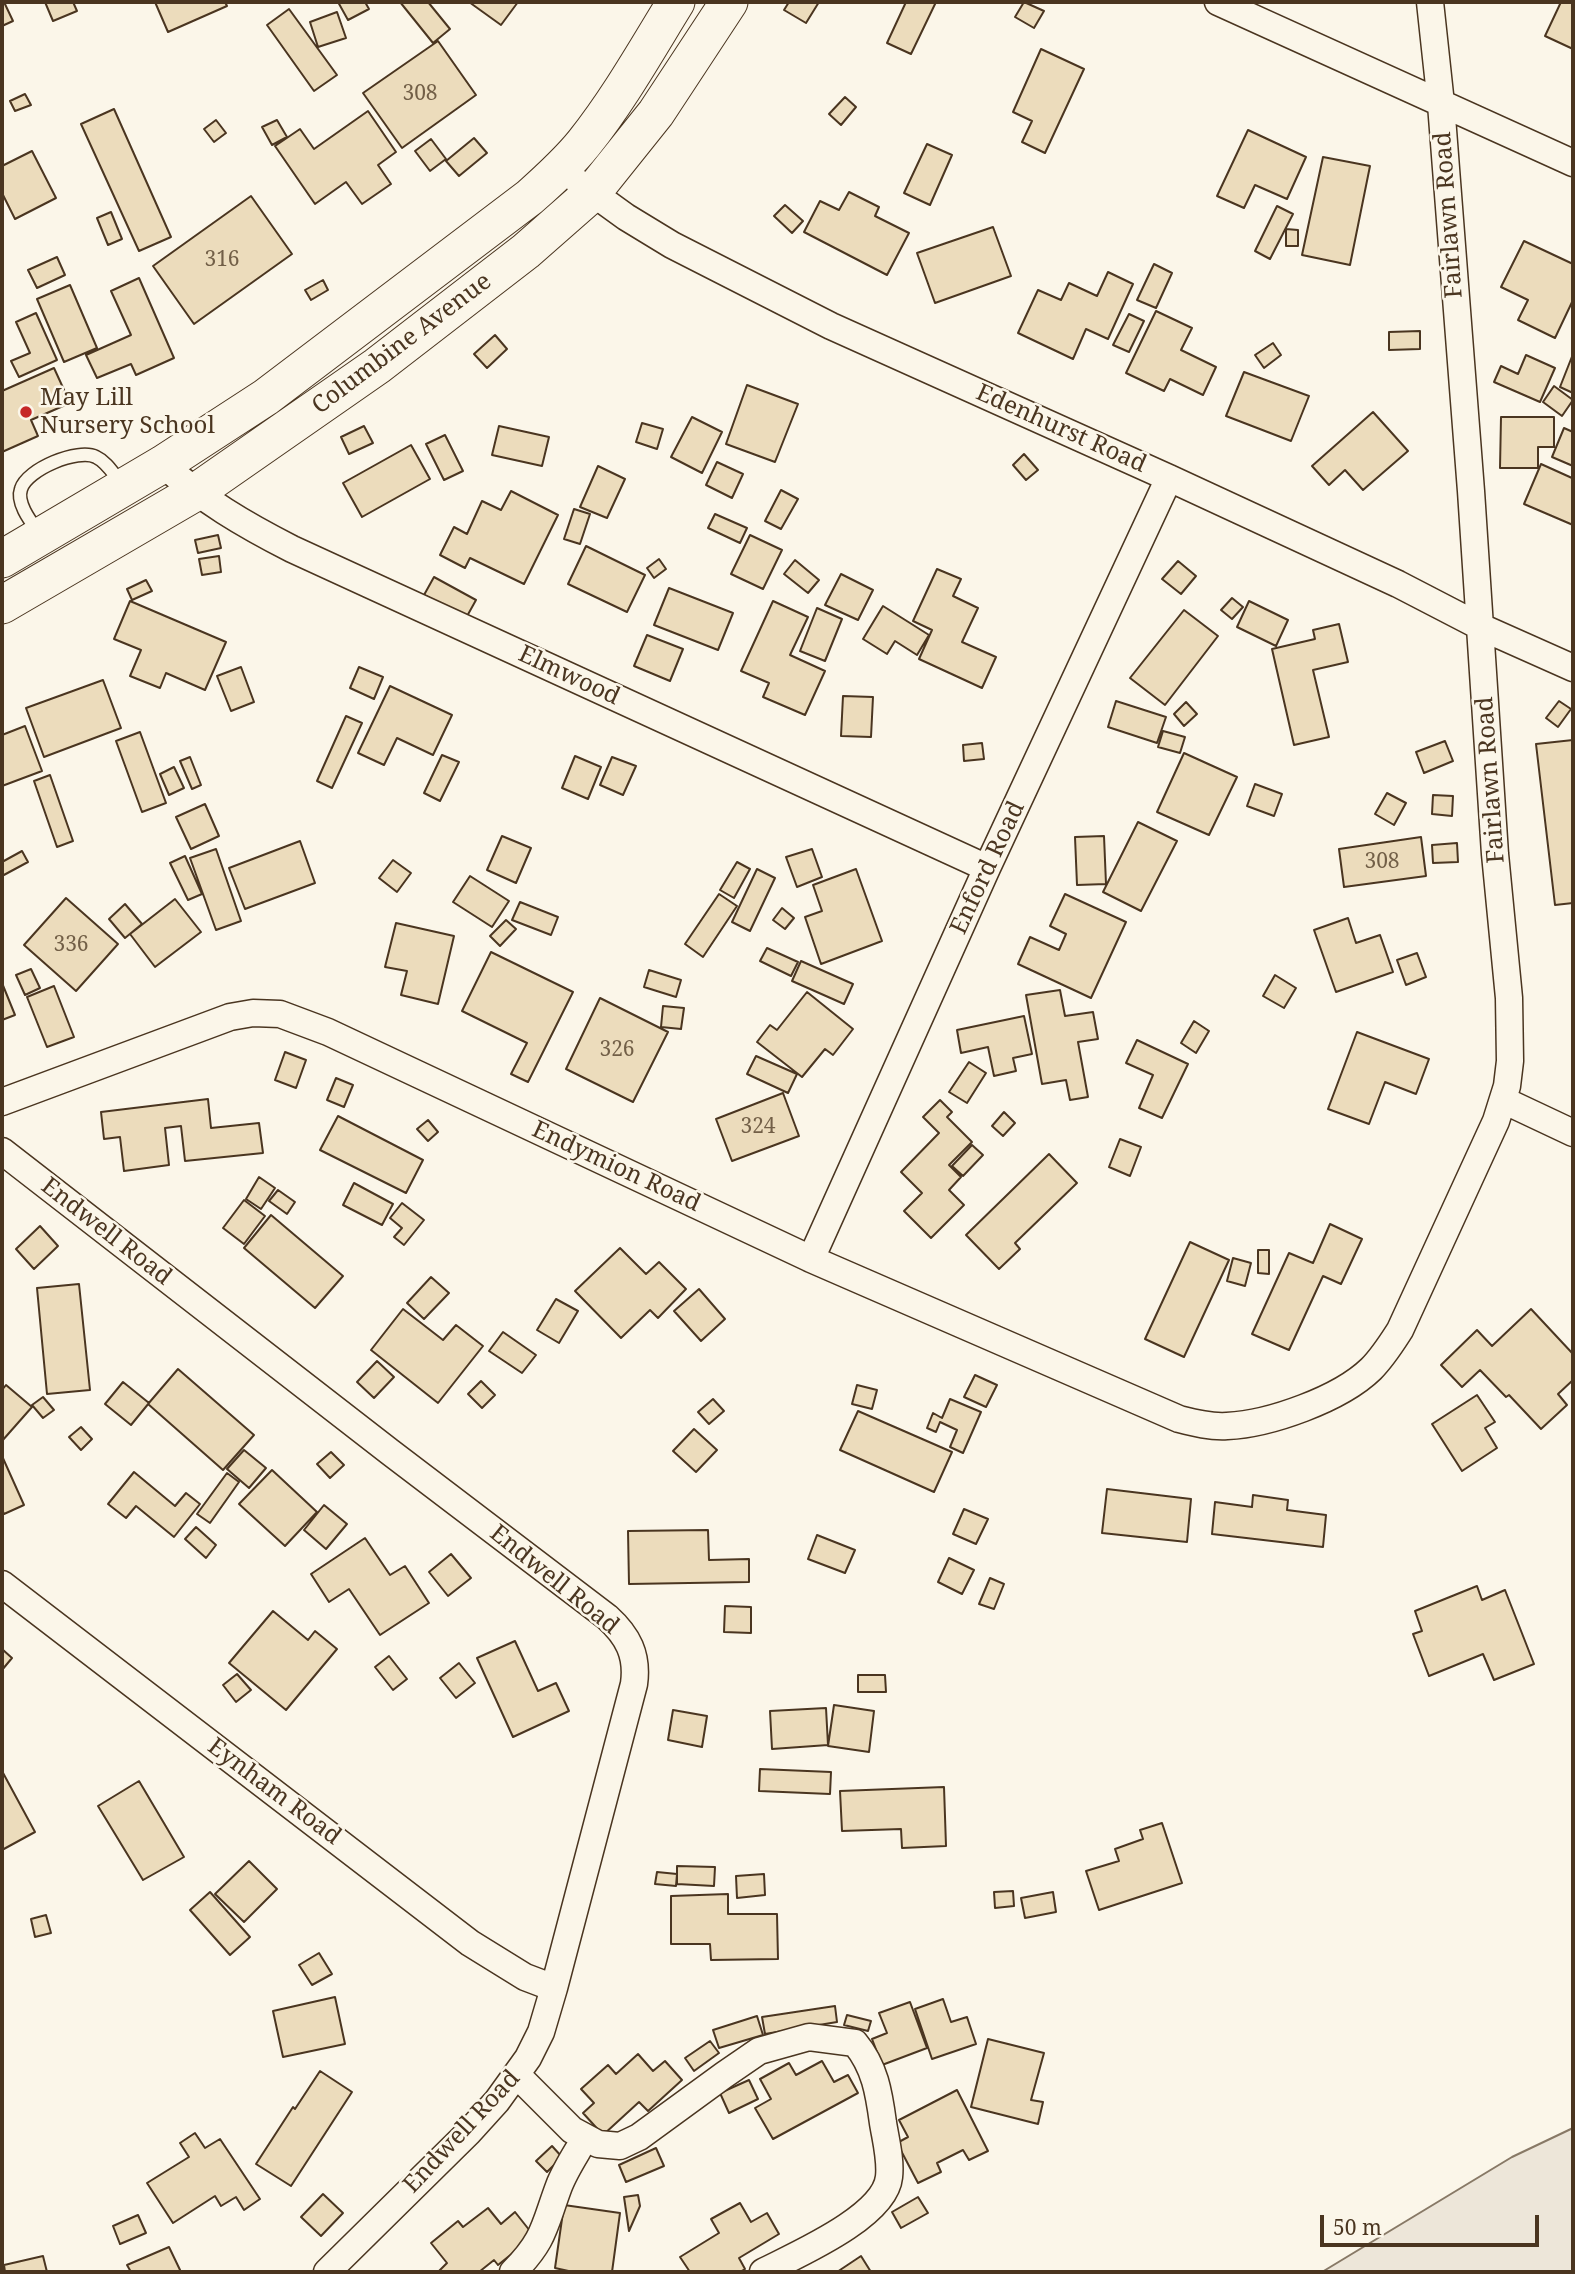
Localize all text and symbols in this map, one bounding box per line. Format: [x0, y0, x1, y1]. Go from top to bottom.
house number: 308 [402, 81, 438, 107]
street label: Fairlawn Road [1429, 131, 1469, 299]
house number: 316 [204, 247, 240, 273]
street label: Columbine Avenue [307, 267, 497, 421]
street label: Edenhurst Road [971, 379, 1151, 479]
place label: May Lill Nursery School [40, 384, 215, 440]
marker: May Lill Nursery School [18, 404, 34, 420]
street label: Elmwood [514, 640, 624, 712]
street label: Fairlawn Road [1471, 696, 1511, 864]
street label: Enford Road [945, 797, 1031, 939]
house number: 308 [1364, 849, 1400, 875]
house number: 336 [53, 932, 89, 958]
house number: 326 [599, 1037, 635, 1063]
house number: 324 [740, 1114, 776, 1140]
street label: Endymion Road [527, 1115, 705, 1219]
street label: Endwell Road [35, 1172, 177, 1292]
street label: Endwell Road [484, 1519, 624, 1641]
street label: Eynham Road [202, 1733, 346, 1851]
street label: Endwell Road [398, 2065, 526, 2199]
scale bar [1323, 2200, 1542, 2244]
text: 50 m [1333, 2213, 1382, 2241]

